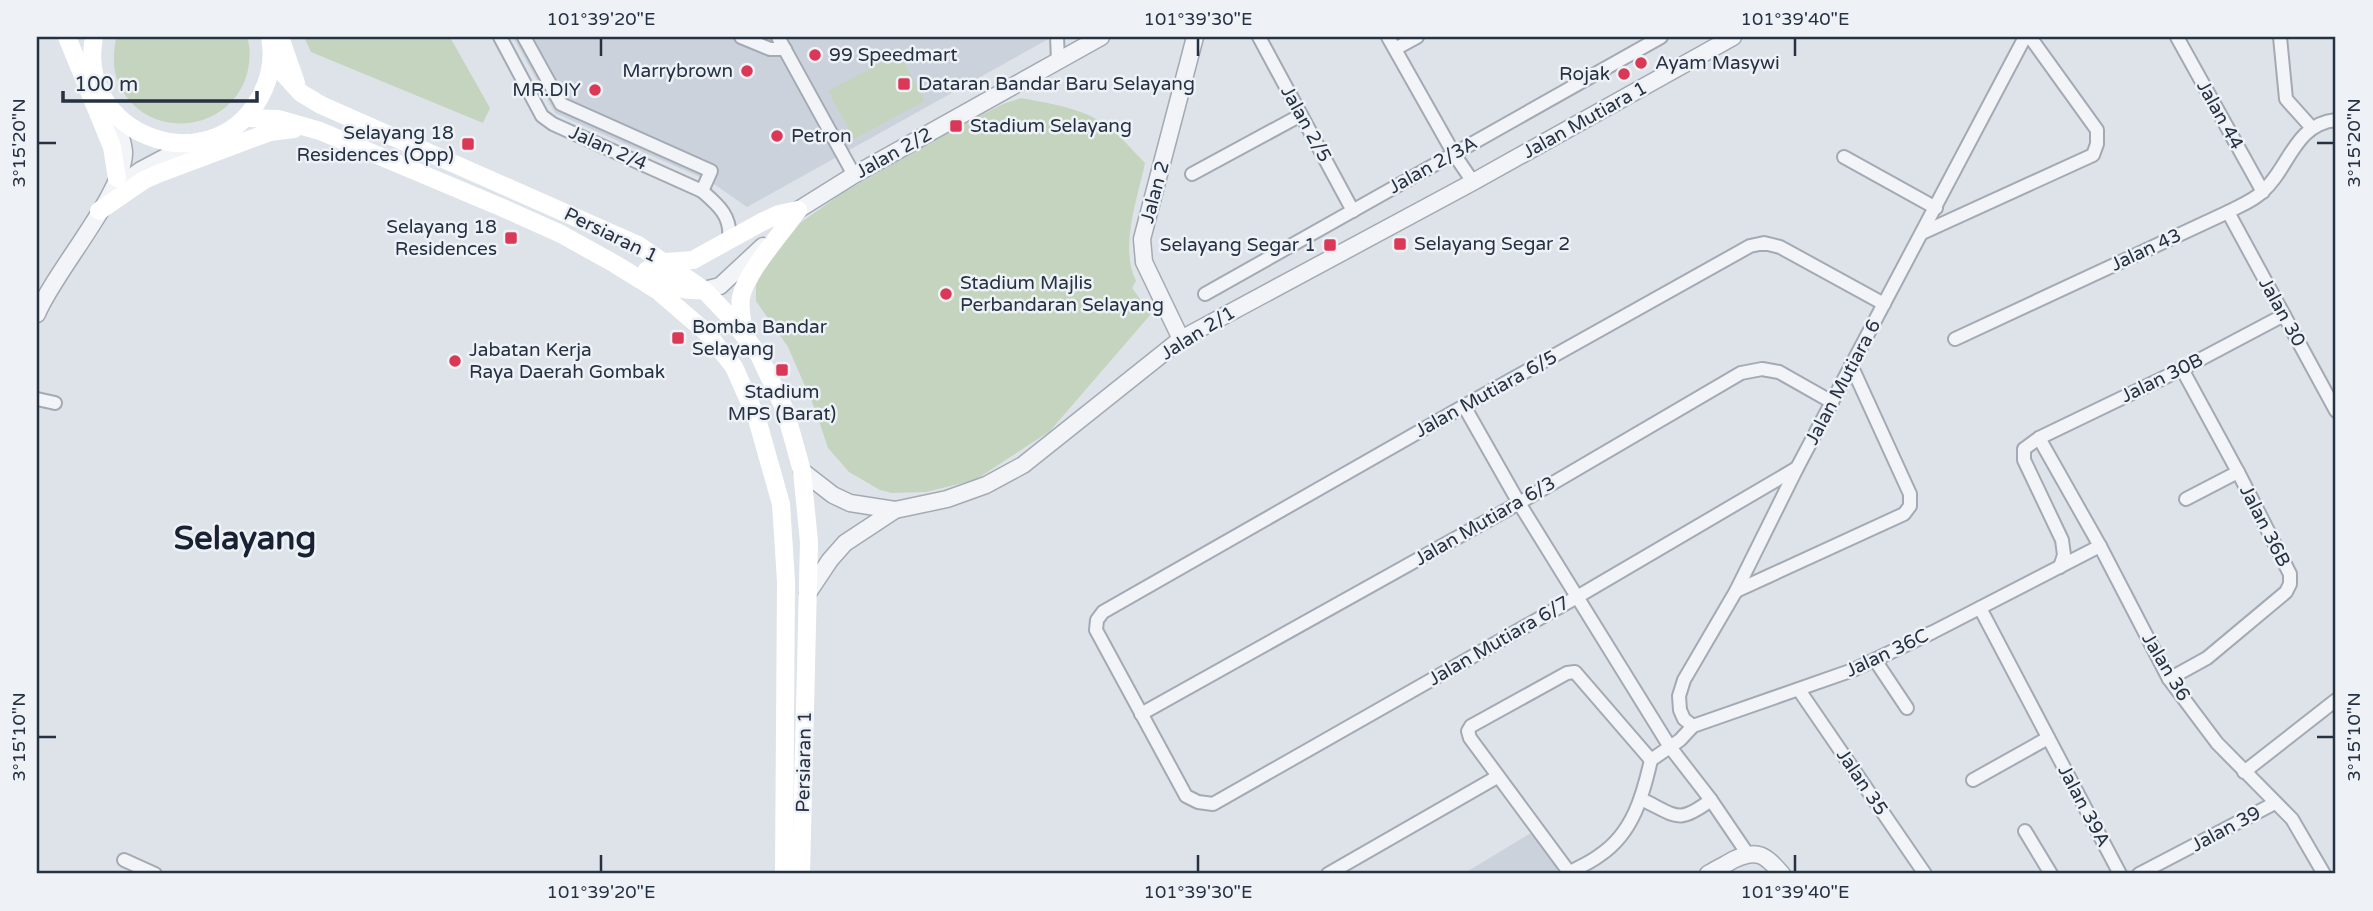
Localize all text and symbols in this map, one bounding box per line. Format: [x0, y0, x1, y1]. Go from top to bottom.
text: 101°39'20"E [547, 8, 655, 30]
text: 101°39'30"E [1144, 8, 1252, 30]
text: 101°39'40"E [1741, 8, 1849, 30]
place label: 99 Speedmart [829, 44, 958, 66]
marker: 99 Speedmart [807, 47, 823, 63]
place label: Ayam Masywi [1655, 52, 1780, 74]
marker: Ayam Masywi [1633, 55, 1649, 71]
scale bar [63, 60, 257, 104]
place label: Marrybrown [622, 60, 733, 82]
marker: Marrybrown [739, 63, 755, 79]
place label: Rojak [1559, 63, 1610, 85]
marker: Rojak [1616, 66, 1632, 82]
text: 100 m [74, 72, 138, 97]
place label: Dataran Bandar Baru Selayang [918, 73, 1195, 95]
marker: Dataran Bandar Baru Selayang [896, 76, 912, 92]
street label: Jalan Mutiara 1 [1519, 77, 1651, 163]
street label: Jalan 44 [2192, 77, 2248, 153]
place label: MR.DIY [512, 79, 581, 101]
marker: MR.DIY [587, 82, 603, 98]
street label: Jalan 2/5 [1276, 82, 1336, 166]
text: 3°15'20"N [8, 98, 30, 188]
text: 3°15'20"N [2343, 98, 2365, 188]
place label: Stadium Selayang [970, 115, 1132, 137]
marker: Stadium Selayang [948, 118, 964, 134]
street label: Jalan 2/4 [566, 121, 650, 175]
place label: Selayang 18 Residences (Opp) [296, 122, 454, 166]
street label: Jalan 2/2 [852, 123, 936, 183]
place label: Petron [791, 125, 852, 147]
marker: Petron [769, 128, 785, 144]
street label: Jalan 2/3A [1385, 132, 1481, 198]
marker: Selayang 18 Residences (Opp) [460, 136, 476, 152]
street label: Jalan 2 [1136, 159, 1174, 225]
street label: Persiaran 1 [561, 203, 661, 267]
place label: Selayang 18 Residences [386, 216, 497, 260]
street label: Jalan 43 [2107, 224, 2185, 276]
marker: Selayang 18 Residences [503, 230, 519, 246]
place label: Selayang Segar 2 [1414, 233, 1570, 255]
place label: Selayang Segar 1 [1160, 234, 1316, 256]
marker: Selayang Segar 2 [1392, 236, 1408, 252]
marker: Selayang Segar 1 [1322, 237, 1338, 253]
place label: Stadium Majlis Perbandaran Selayang [960, 272, 1164, 316]
street label: Jalan 30 [2254, 274, 2310, 350]
marker: Stadium Majlis Perbandaran Selayang [938, 286, 954, 302]
street label: Jalan 2/1 [1157, 301, 1239, 365]
place label: Bomba Bandar Selayang [692, 316, 828, 360]
street label: Jalan Mutiara 6 [1801, 316, 1885, 448]
marker: Bomba Bandar Selayang [670, 330, 686, 346]
place label: Jabatan Kerja Raya Daerah Gombak [469, 339, 665, 383]
street label: Jalan Mutiara 6/5 [1411, 346, 1561, 442]
street label: Jalan 30B [2117, 349, 2207, 407]
marker: Jabatan Kerja Raya Daerah Gombak [447, 353, 463, 369]
marker: Stadium MPS (Barat) [774, 362, 790, 378]
place label: Stadium MPS (Barat) [728, 381, 836, 425]
street label: Jalan Mutiara 6/3 [1411, 472, 1559, 570]
street label: Jalan 36B [2235, 482, 2295, 570]
district label: Selayang [174, 519, 316, 558]
street label: Jalan Mutiara 6/7 [1425, 592, 1573, 690]
street label: Jalan 36C [1842, 624, 1932, 682]
street label: Jalan 36 [2137, 629, 2195, 705]
text: 3°15'10"N [8, 692, 30, 782]
text: 3°15'10"N [2343, 692, 2365, 782]
street label: Persiaran 1 [792, 711, 816, 813]
street label: Jalan 35 [1832, 745, 1892, 819]
street label: Jalan 39A [2053, 761, 2115, 851]
street label: Jalan 39 [2188, 802, 2264, 856]
text: 101°39'20"E [547, 881, 655, 903]
text: 101°39'30"E [1144, 881, 1252, 903]
text: 101°39'40"E [1741, 881, 1849, 903]

